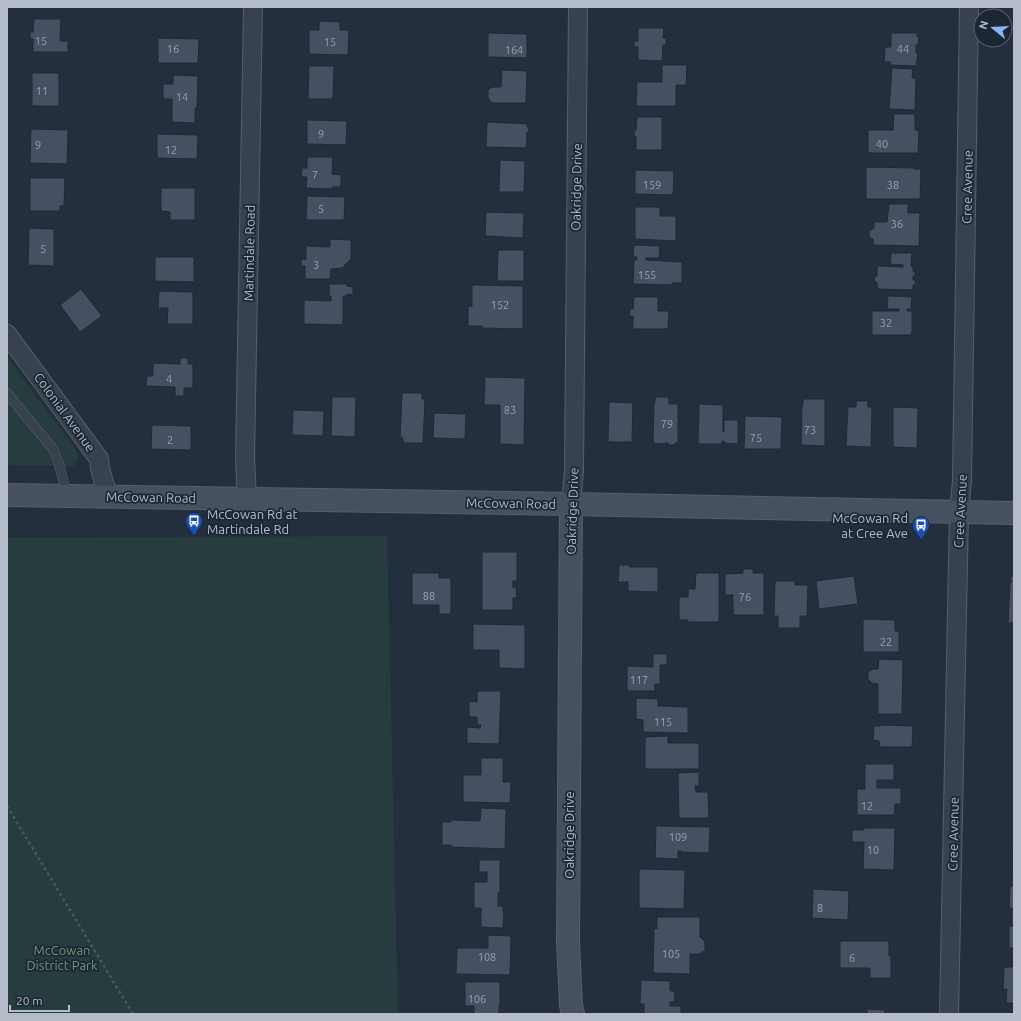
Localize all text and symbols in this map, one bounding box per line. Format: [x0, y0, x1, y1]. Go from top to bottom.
north arrow [973, 8, 1013, 48]
text: N [977, 19, 990, 31]
house number: 15 [35, 35, 47, 47]
house number: 15 [324, 36, 336, 48]
house number: 16 [167, 43, 179, 55]
house number: 44 [897, 43, 909, 55]
house number: 164 [505, 44, 523, 56]
house number: 11 [36, 85, 48, 97]
house number: 14 [176, 91, 188, 103]
house number: 9 [318, 128, 324, 140]
house number: 40 [876, 138, 888, 150]
house number: 9 [35, 139, 41, 151]
street label: Oakridge Drive [568, 143, 584, 231]
house number: 12 [165, 144, 177, 156]
street label: Cree Avenue [959, 150, 975, 224]
house number: 7 [312, 169, 318, 181]
house number: 159 [643, 179, 661, 191]
house number: 38 [887, 179, 899, 191]
house number: 5 [318, 203, 324, 215]
street label: Martindale Road [241, 205, 257, 301]
house number: 36 [891, 218, 903, 230]
house number: 5 [40, 243, 46, 255]
house number: 3 [313, 259, 319, 271]
house number: 155 [638, 269, 656, 281]
house number: 152 [491, 299, 509, 311]
house number: 32 [880, 317, 892, 329]
street label: Colonial Avenue [32, 370, 98, 454]
house number: 4 [166, 373, 172, 385]
house number: 83 [504, 404, 516, 416]
house number: 79 [661, 418, 673, 430]
house number: 73 [804, 424, 816, 436]
house number: 75 [750, 432, 762, 444]
house number: 2 [167, 434, 173, 446]
street label: Oakridge Drive [563, 467, 581, 555]
street label: Cree Avenue [951, 474, 969, 548]
street label: McCowan Road [106, 489, 196, 505]
street label: McCowan Road [466, 495, 556, 511]
place label: McCowan Rd at Martindale Rd [207, 507, 298, 536]
bus stop icon: McCowan Rd at Martindale Rd [184, 511, 204, 536]
place label: McCowan Rd at Cree Ave [832, 511, 908, 540]
bus stop icon: McCowan Rd at Cree Ave [911, 515, 931, 540]
house number: 88 [423, 590, 435, 602]
house number: 76 [739, 591, 751, 603]
house number: 22 [880, 636, 892, 648]
house number: 117 [630, 674, 648, 686]
house number: 115 [654, 716, 672, 728]
street label: Oakridge Drive [562, 791, 576, 879]
street label: Cree Avenue [945, 797, 961, 871]
house number: 12 [861, 800, 873, 812]
house number: 109 [669, 831, 687, 843]
house number: 10 [867, 844, 879, 856]
house number: 8 [817, 902, 823, 914]
park label: McCowan District Park [26, 943, 98, 972]
house number: 105 [662, 948, 680, 960]
house number: 108 [478, 951, 496, 963]
house number: 6 [849, 952, 855, 964]
scale bar [10, 987, 69, 1013]
house number: 106 [468, 993, 486, 1005]
text: 20 m [16, 994, 43, 1007]

